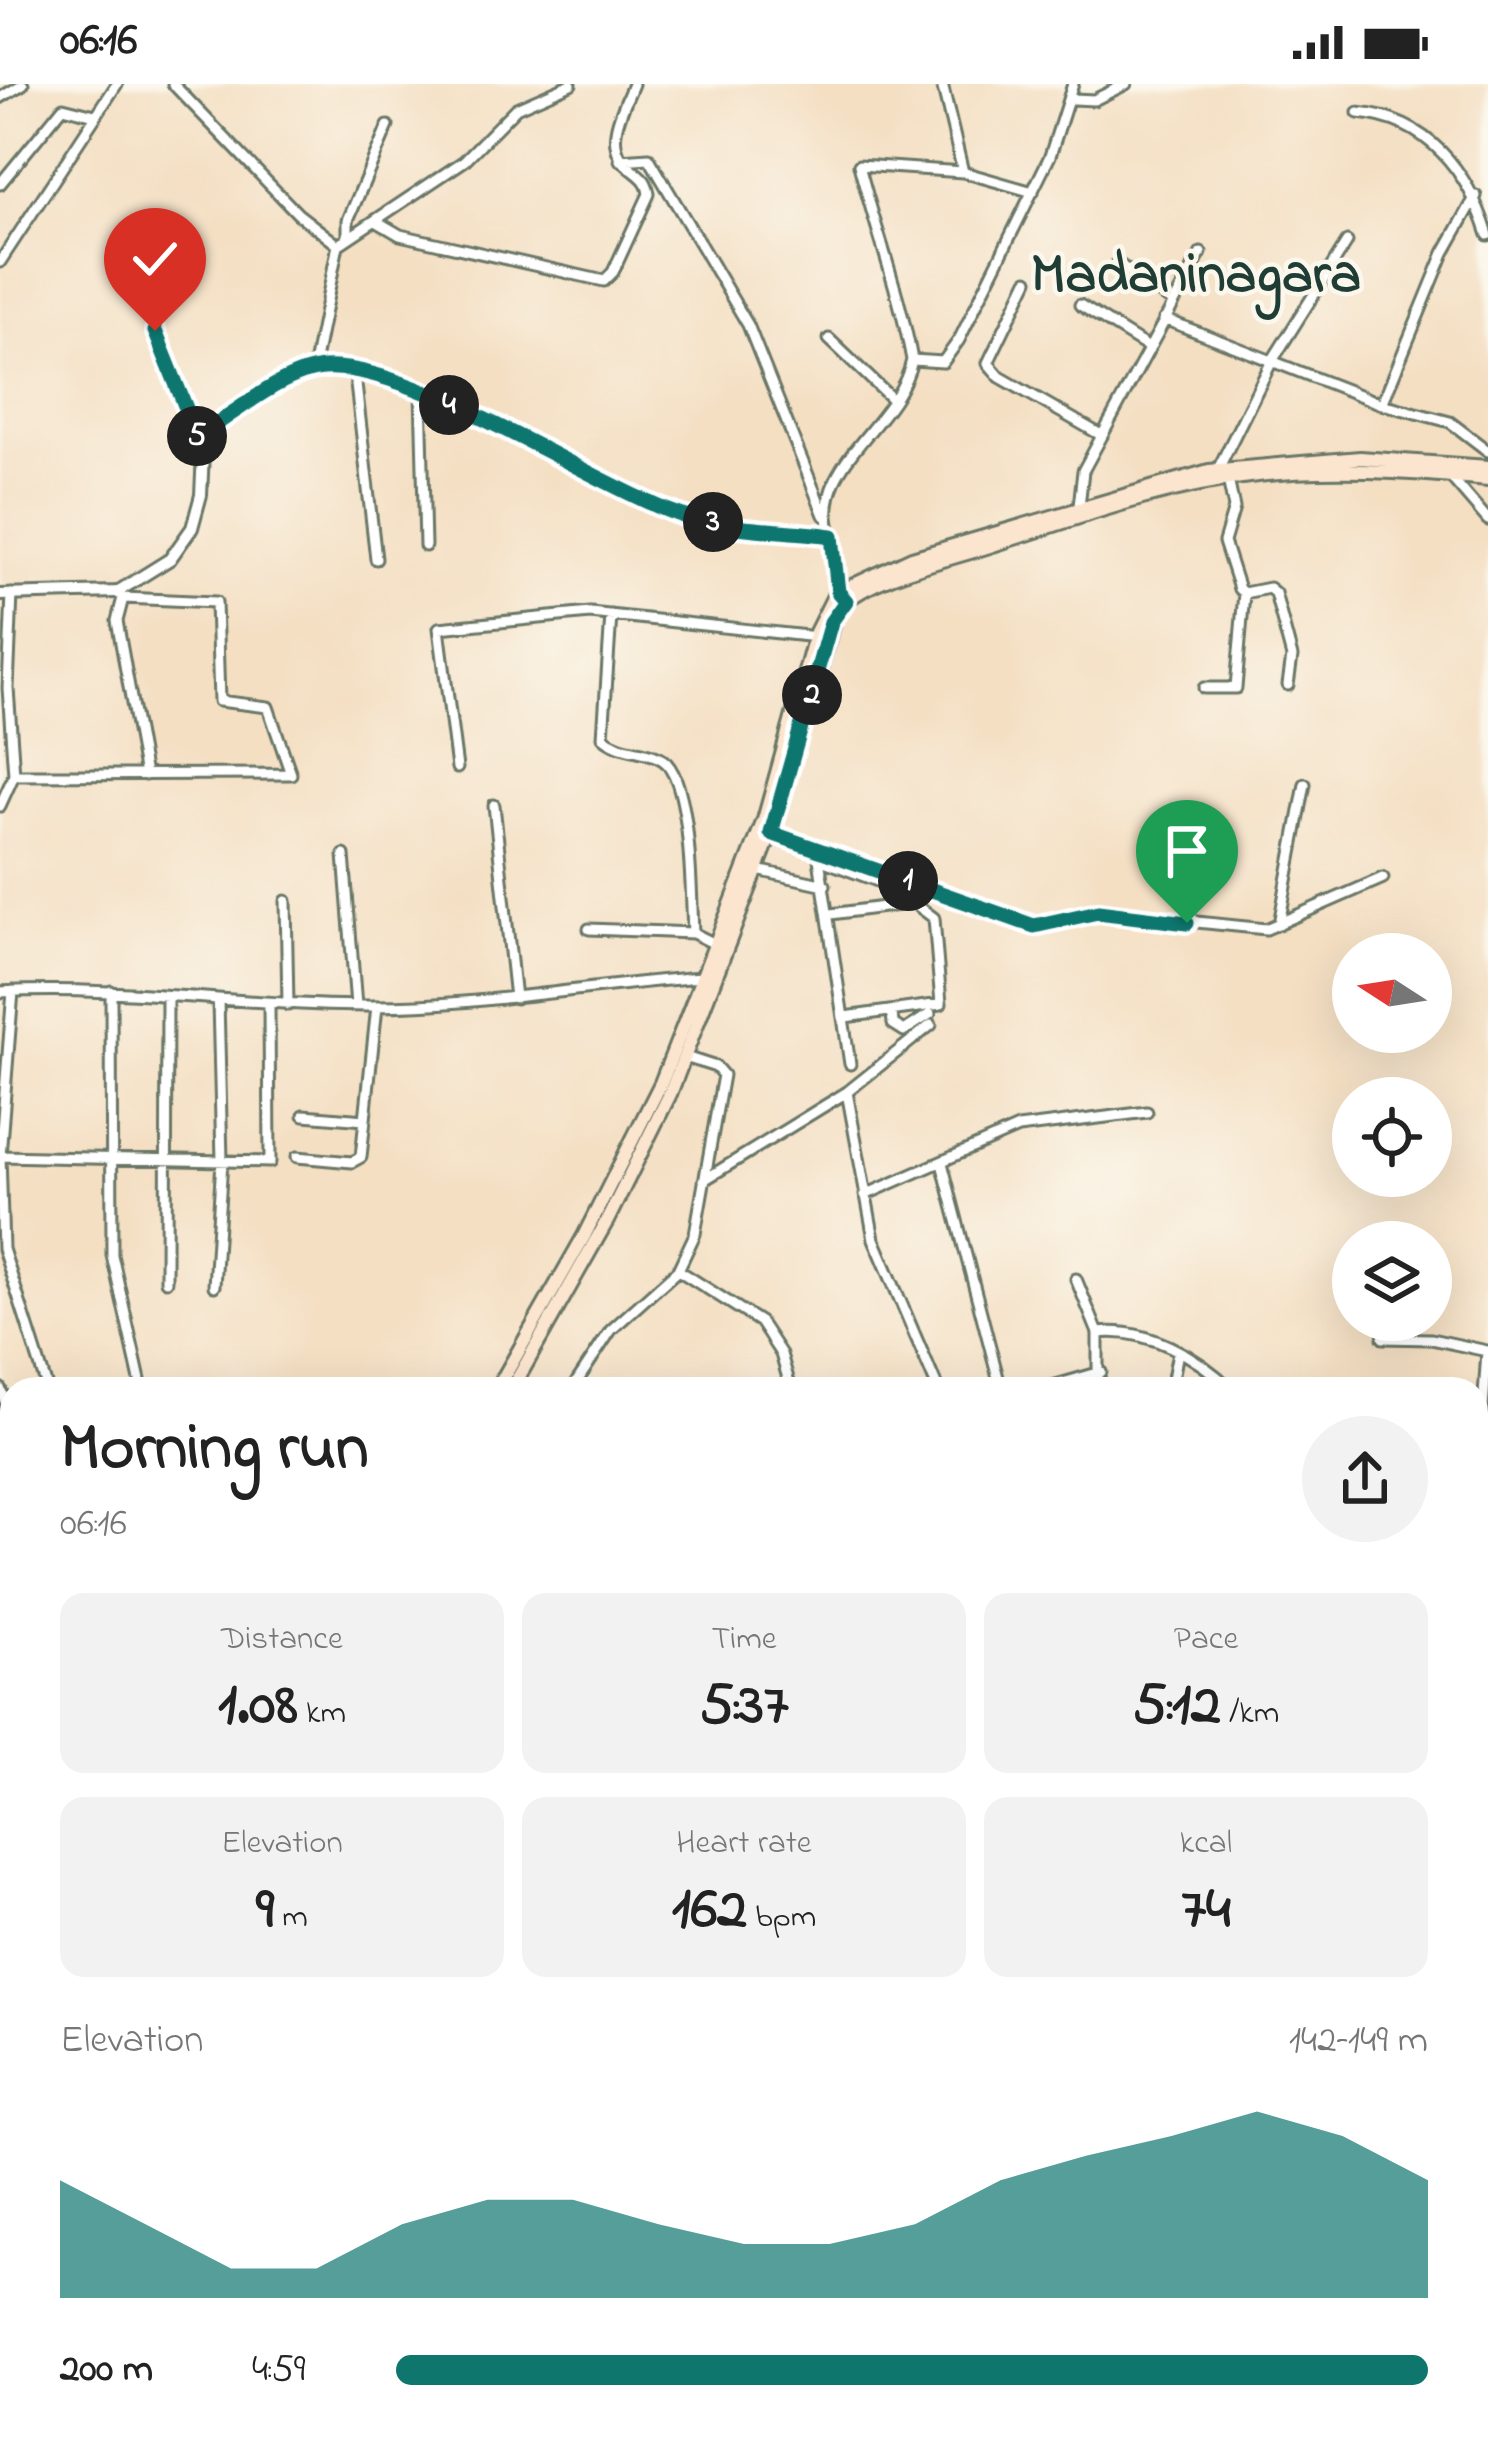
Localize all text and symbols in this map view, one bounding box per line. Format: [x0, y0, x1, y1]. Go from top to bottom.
text: 06:16 [60, 9, 137, 75]
pin [104, 208, 206, 331]
icon: check [122, 226, 188, 292]
district label: Madaninagara [1031, 236, 1361, 320]
pin: 4 [419, 375, 479, 435]
text: 4 [442, 381, 456, 429]
pin: 5 [167, 406, 227, 466]
text: 5 [188, 412, 206, 460]
pin: 3 [683, 492, 743, 552]
text: 3 [706, 498, 720, 546]
pin: 2 [782, 665, 842, 725]
text: 2 [804, 671, 820, 719]
pin [1136, 800, 1238, 923]
icon: arrive [1154, 818, 1220, 884]
pin: 1 [878, 851, 938, 911]
text: 1 [903, 857, 913, 905]
north arrow [1332, 933, 1452, 1053]
map controls [1332, 933, 1452, 1341]
button: locate [1332, 1077, 1452, 1197]
button: layers [1332, 1221, 1452, 1341]
text: Morning run [60, 1403, 369, 1499]
button: share [1302, 1416, 1428, 1542]
text: 06:16 [60, 1496, 127, 1553]
text: Distance [221, 1616, 343, 1664]
text: Time [711, 1616, 777, 1664]
text: Pace [1174, 1616, 1238, 1664]
text: 1.08 [218, 1664, 298, 1751]
text: 5:37 [700, 1664, 788, 1751]
text: 5:12 [1133, 1664, 1221, 1751]
text: km [298, 1690, 346, 1738]
text: /km [1221, 1690, 1279, 1738]
text: Elevation [221, 1820, 343, 1868]
text: Heart rate [676, 1820, 812, 1868]
text: kcal [1180, 1820, 1232, 1868]
text: 9 [256, 1868, 274, 1955]
text: 162 [672, 1868, 747, 1955]
text: 74 [1181, 1868, 1231, 1955]
text: m [274, 1894, 308, 1942]
text: bpm [747, 1894, 816, 1942]
text: Elevation [60, 2013, 203, 2070]
text: 142–149 m [1289, 2013, 1428, 2070]
text: 200 m [60, 2342, 153, 2399]
text: 4:59 [252, 2342, 305, 2399]

